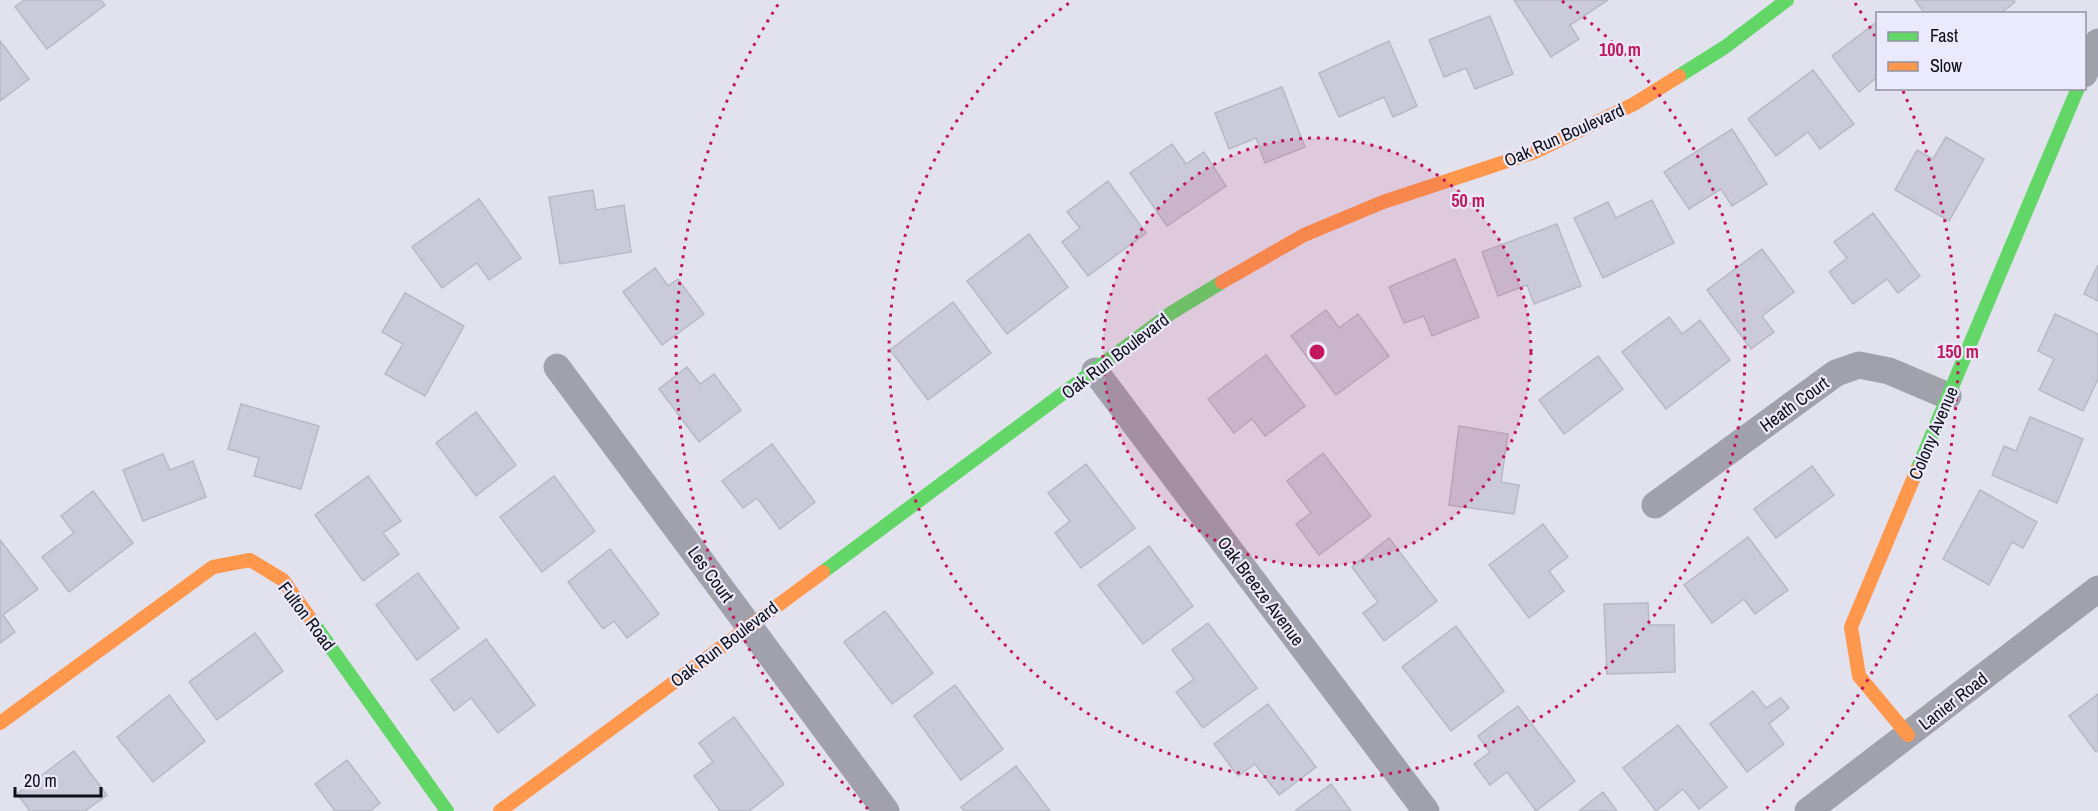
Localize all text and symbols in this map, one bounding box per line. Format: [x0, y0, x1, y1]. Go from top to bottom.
legend [1876, 12, 2086, 90]
text: Fast [1930, 23, 1958, 48]
text: 100 m [1599, 37, 1641, 62]
text: Slow [1930, 53, 1962, 78]
street label: Oak Run Boulevard [1500, 97, 1628, 173]
text: 50 m [1451, 188, 1485, 213]
street label: Oak Run Boulevard [1056, 307, 1174, 405]
text: 150 m [1937, 339, 1979, 364]
centre of rings [1307, 342, 1327, 362]
street label: Heath Court [1754, 370, 1834, 438]
street label: Colony Avenue [1902, 383, 1964, 483]
street label: Oak Breeze Avenue [1212, 531, 1310, 651]
street label: Les Court [682, 541, 740, 607]
street label: Fulton Road [273, 576, 341, 656]
street label: Oak Run Boulevard [665, 595, 783, 693]
street label: Lanier Road [1913, 666, 1993, 736]
scale bar [15, 760, 100, 798]
text: 20 m [24, 768, 57, 793]

